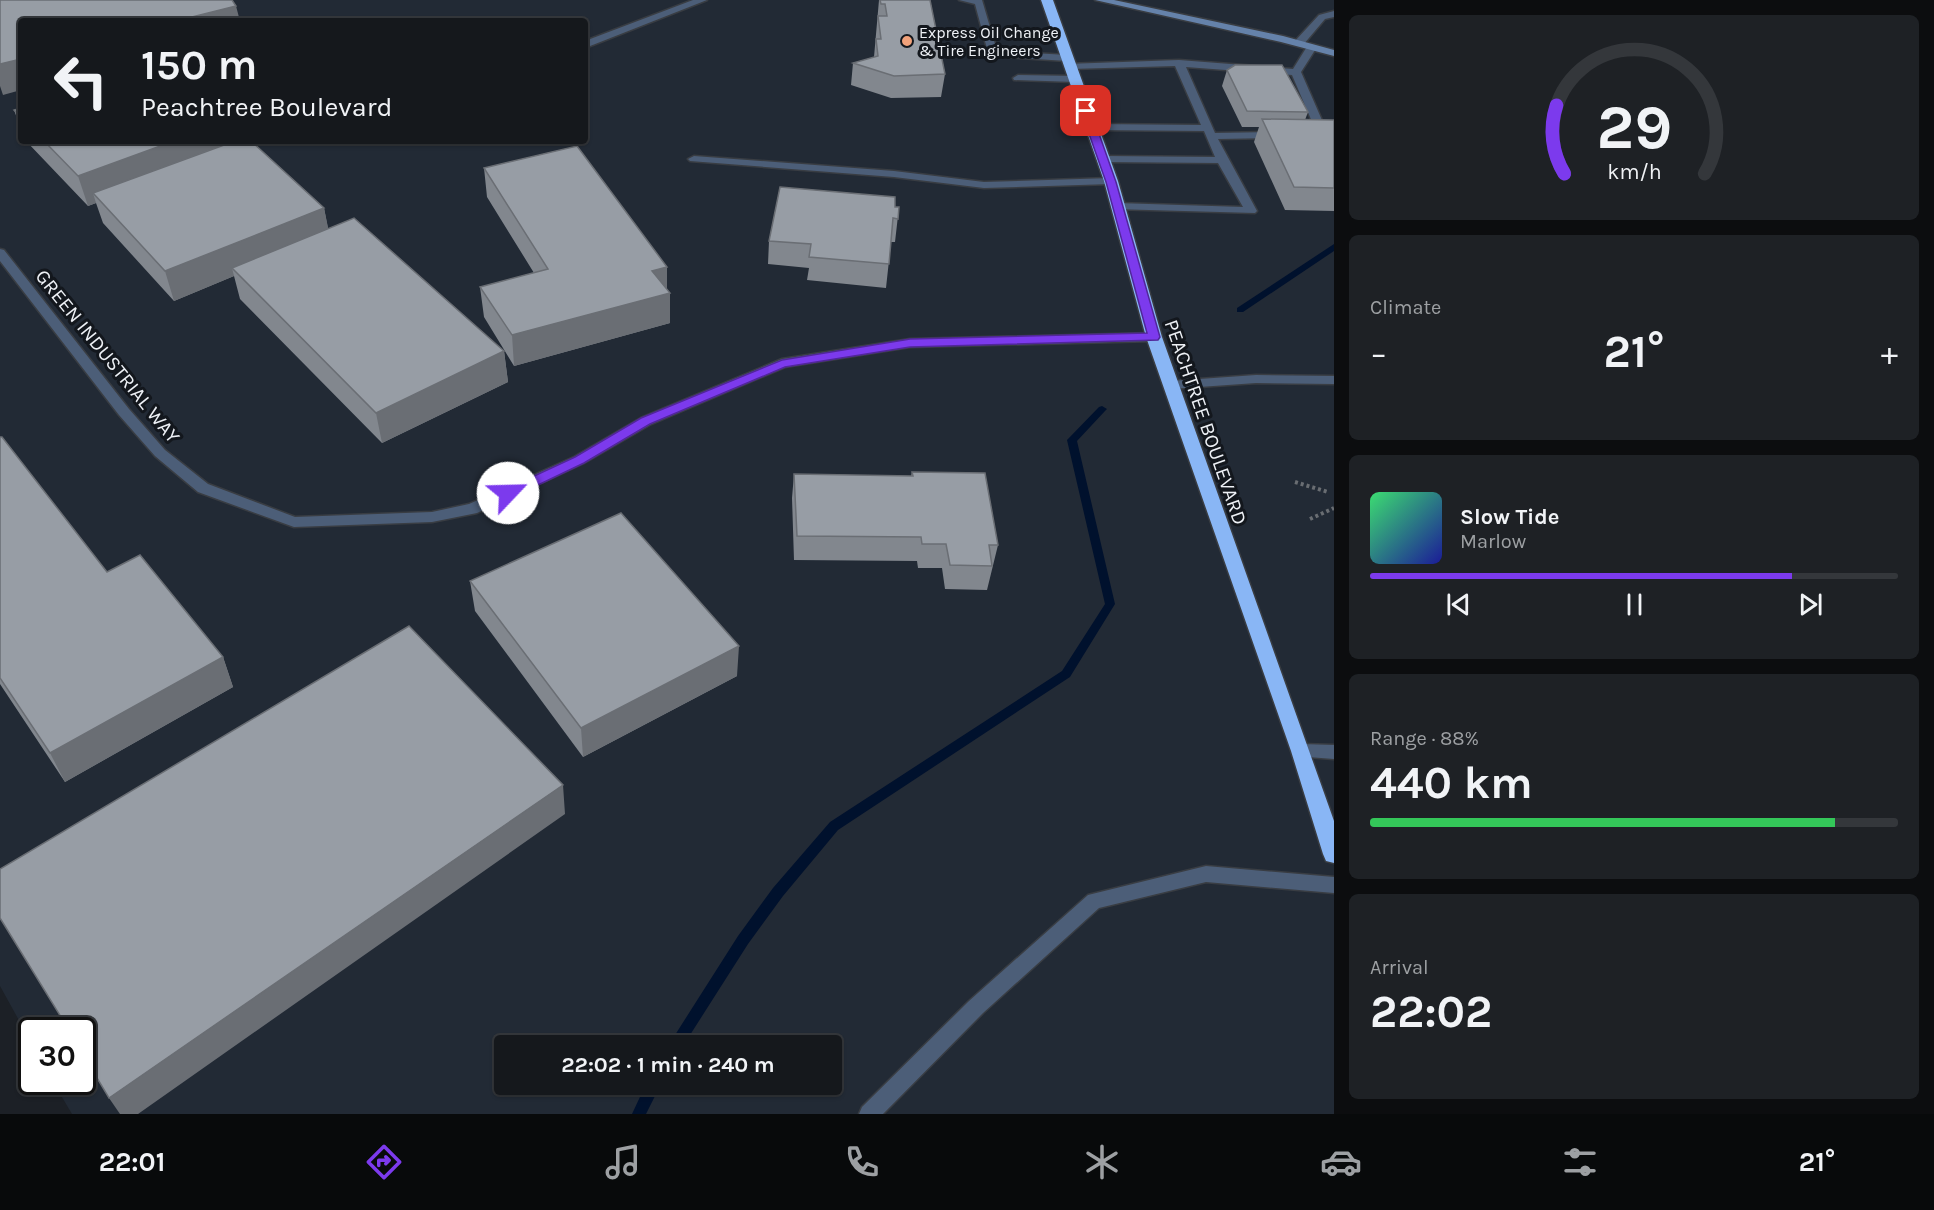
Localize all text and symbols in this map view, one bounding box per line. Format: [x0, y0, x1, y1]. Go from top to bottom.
place label: Express Oil Change & Tire Engineers [919, 23, 1059, 60]
marker: Express Oil Change & Tire Engineers [900, 34, 914, 48]
text: 150 m [141, 40, 257, 90]
icon: left [42, 42, 120, 120]
pin [1060, 85, 1111, 136]
text: Peachtree Boulevard [141, 91, 392, 123]
text: 29 [1596, 92, 1672, 165]
icon: arrive [1069, 94, 1102, 127]
text: km/h [1607, 160, 1661, 185]
street label: GREEN INDUSTRIAL WAY [31, 265, 185, 448]
text: Climate [1370, 296, 1441, 319]
street label: PEACHTREE BOULEVARD [1160, 317, 1251, 528]
text: 21° [1604, 326, 1664, 378]
text: − [1370, 334, 1387, 372]
text: + [1881, 334, 1898, 372]
position arrow [476, 461, 540, 525]
text: Slow Tide [1460, 504, 1560, 530]
text: Marlow [1460, 530, 1526, 553]
icon: previous [1442, 588, 1475, 621]
icon: pause [1618, 588, 1651, 621]
icon: next [1794, 588, 1827, 621]
text: Range · 88% [1370, 727, 1479, 750]
text: 440 km [1370, 757, 1533, 809]
text: Arrival [1370, 956, 1429, 979]
text: 22:02 [1370, 986, 1492, 1038]
speed limit sign: 30 [18, 1017, 96, 1095]
text: 22:02 · 1 min · 240 m [561, 1052, 775, 1078]
icon: directions [363, 1141, 405, 1183]
icon: music [602, 1141, 644, 1183]
icon: phone [841, 1141, 883, 1183]
icon: climate [1081, 1141, 1123, 1183]
icon: car [1320, 1141, 1362, 1183]
icon: filters [1559, 1141, 1601, 1183]
text: 22:01 [99, 1146, 165, 1178]
text: 21° [1799, 1146, 1835, 1178]

